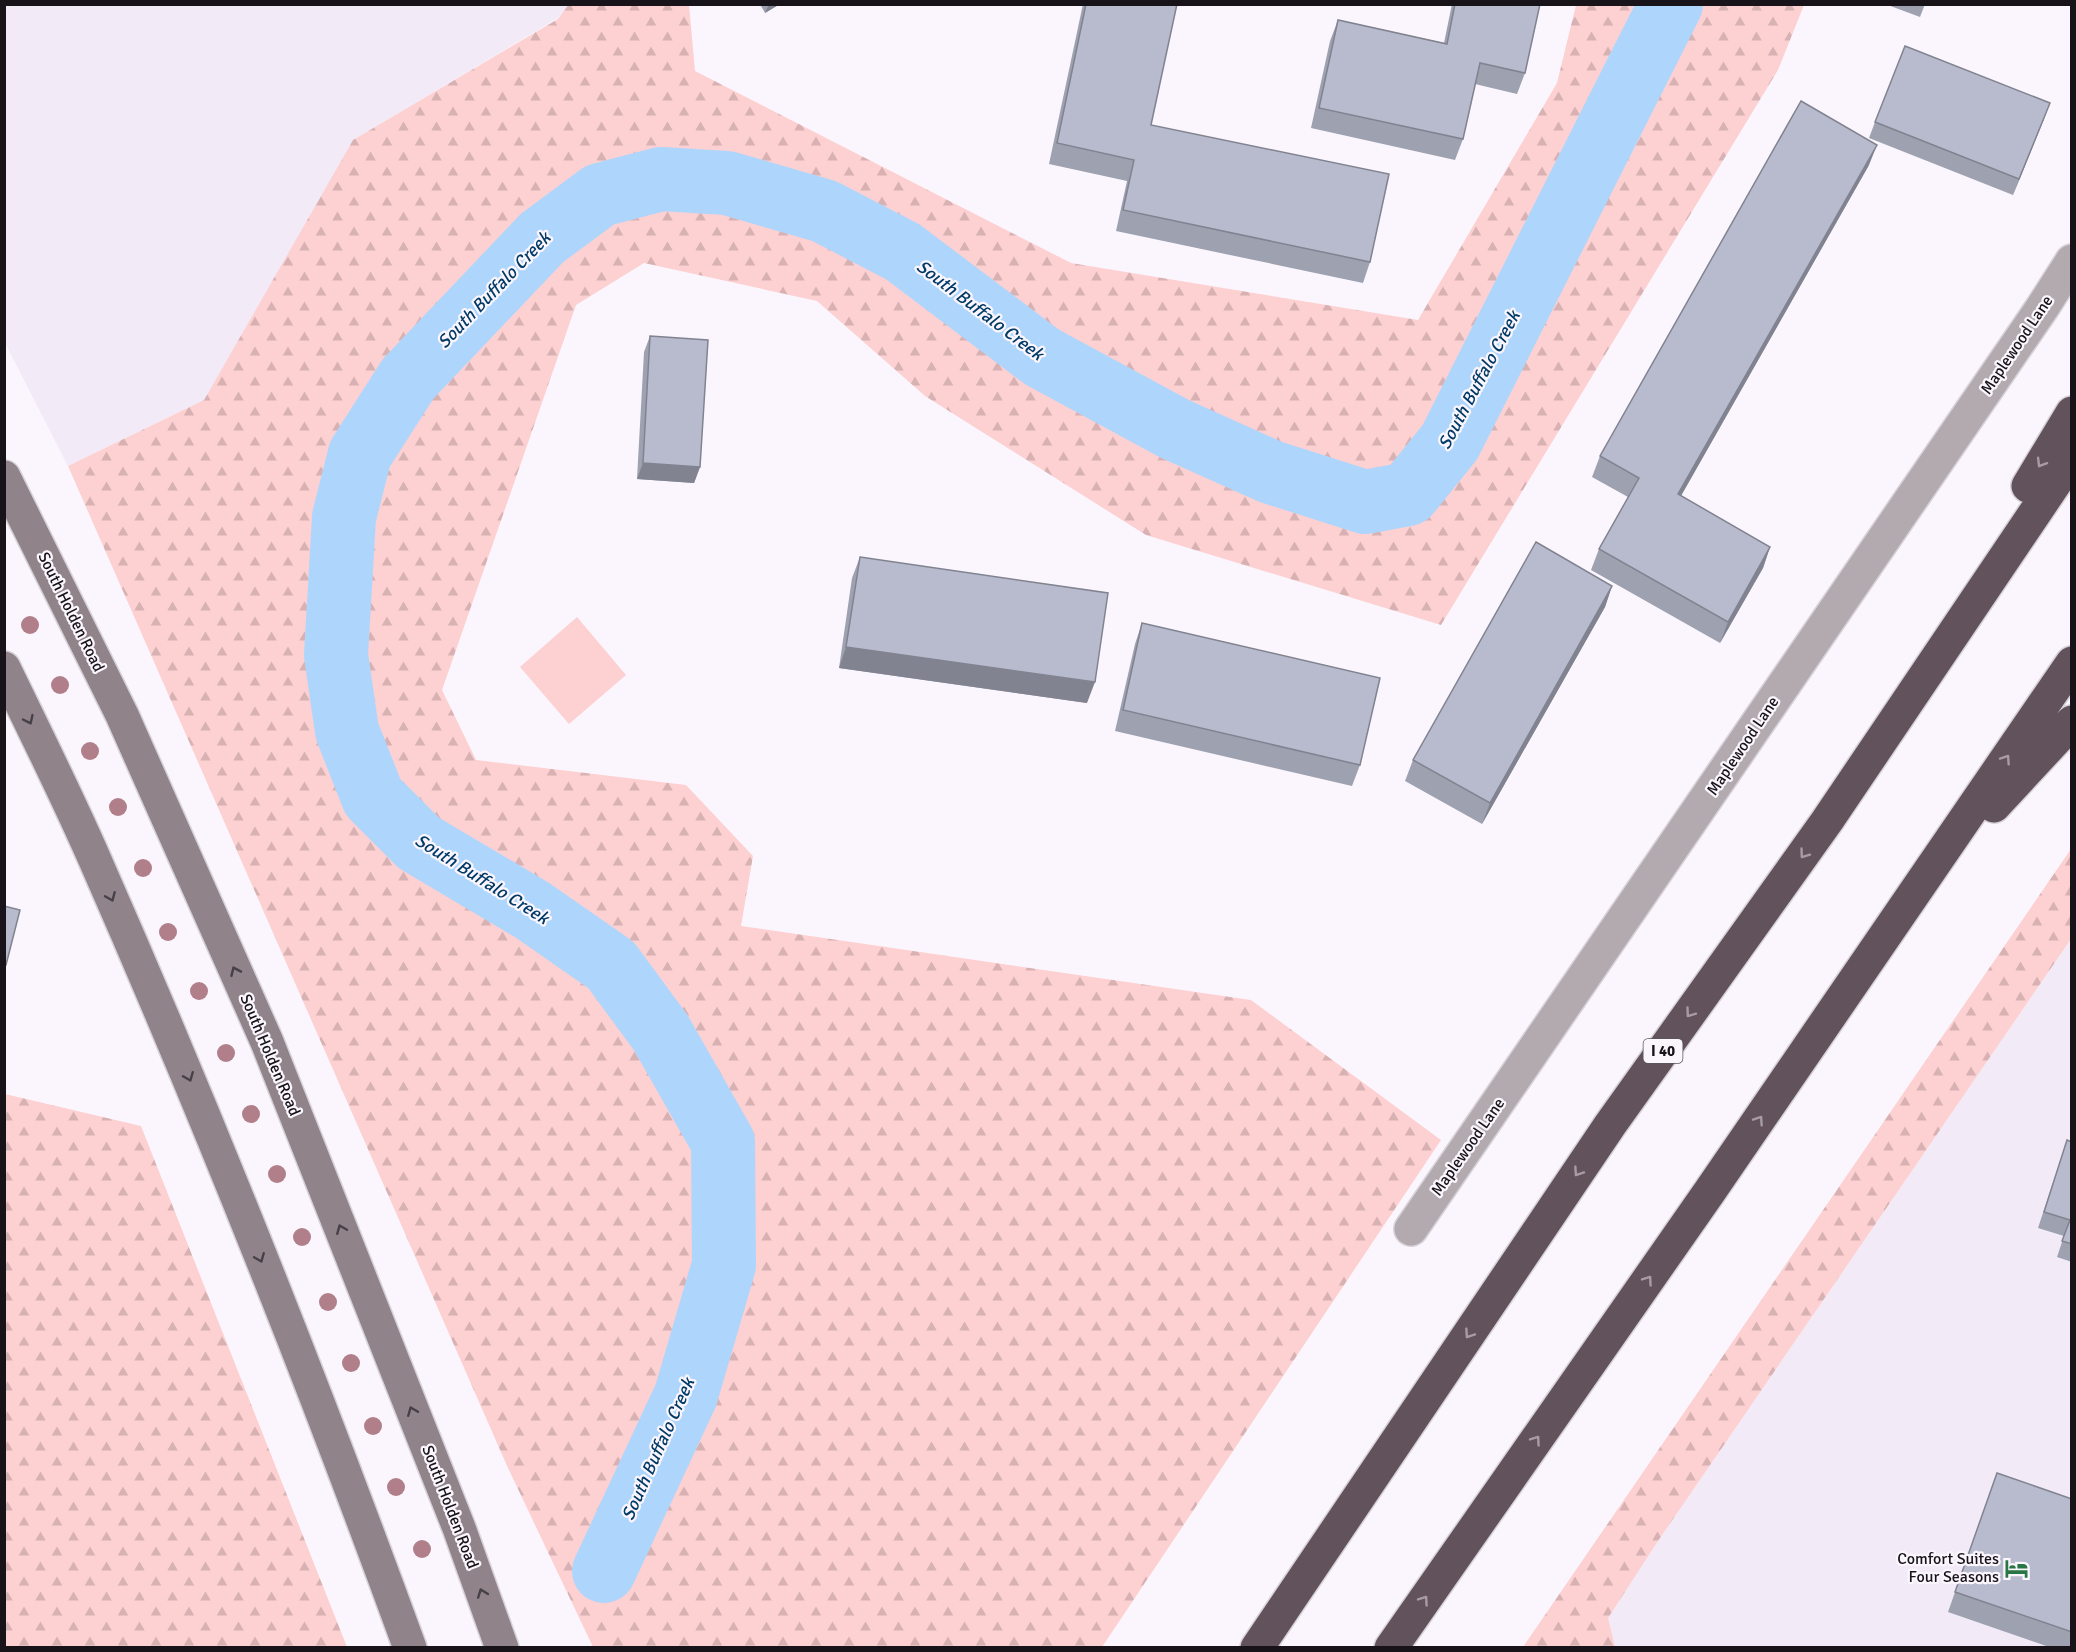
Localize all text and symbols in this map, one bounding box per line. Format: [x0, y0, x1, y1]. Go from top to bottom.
water label: South Buffalo Creek [433, 226, 557, 353]
water label: South Buffalo Creek [912, 255, 1049, 366]
street label: Maplewood Lane [1977, 292, 2057, 398]
water label: South Buffalo Creek [1433, 305, 1526, 453]
one-way arrow [2037, 457, 2049, 467]
street label: South Holden Road [33, 549, 109, 675]
street label: Maplewood Lane [1703, 693, 1783, 799]
one-way arrow [22, 714, 34, 725]
one-way arrow [1999, 755, 2010, 766]
water label: South Buffalo Creek [411, 829, 555, 930]
one-way arrow [1800, 848, 1811, 859]
one-way arrow [104, 891, 116, 902]
one-way arrow [230, 966, 242, 977]
street label: South Holden Road [235, 991, 305, 1119]
one-way arrow [1686, 1006, 1697, 1017]
road number: I 40 [1644, 1039, 1682, 1063]
one-way arrow [182, 1070, 194, 1081]
street label: Maplewood Lane [1427, 1094, 1509, 1200]
one-way arrow [1752, 1115, 1763, 1126]
one-way arrow [1574, 1165, 1585, 1176]
one-way arrow [335, 1224, 348, 1235]
one-way arrow [253, 1252, 265, 1263]
one-way arrow [1641, 1276, 1652, 1287]
one-way arrow [1465, 1327, 1476, 1338]
water label: South Buffalo Creek [617, 1373, 700, 1524]
one-way arrow [407, 1406, 419, 1417]
one-way arrow [1529, 1435, 1540, 1446]
street label: South Holden Road [417, 1443, 483, 1571]
place label: Comfort Suites Four Seasons [1897, 1549, 1999, 1587]
hotel icon: Comfort Suites Four Seasons [2004, 1555, 2030, 1581]
one-way arrow [477, 1588, 490, 1598]
one-way arrow [1417, 1595, 1428, 1606]

